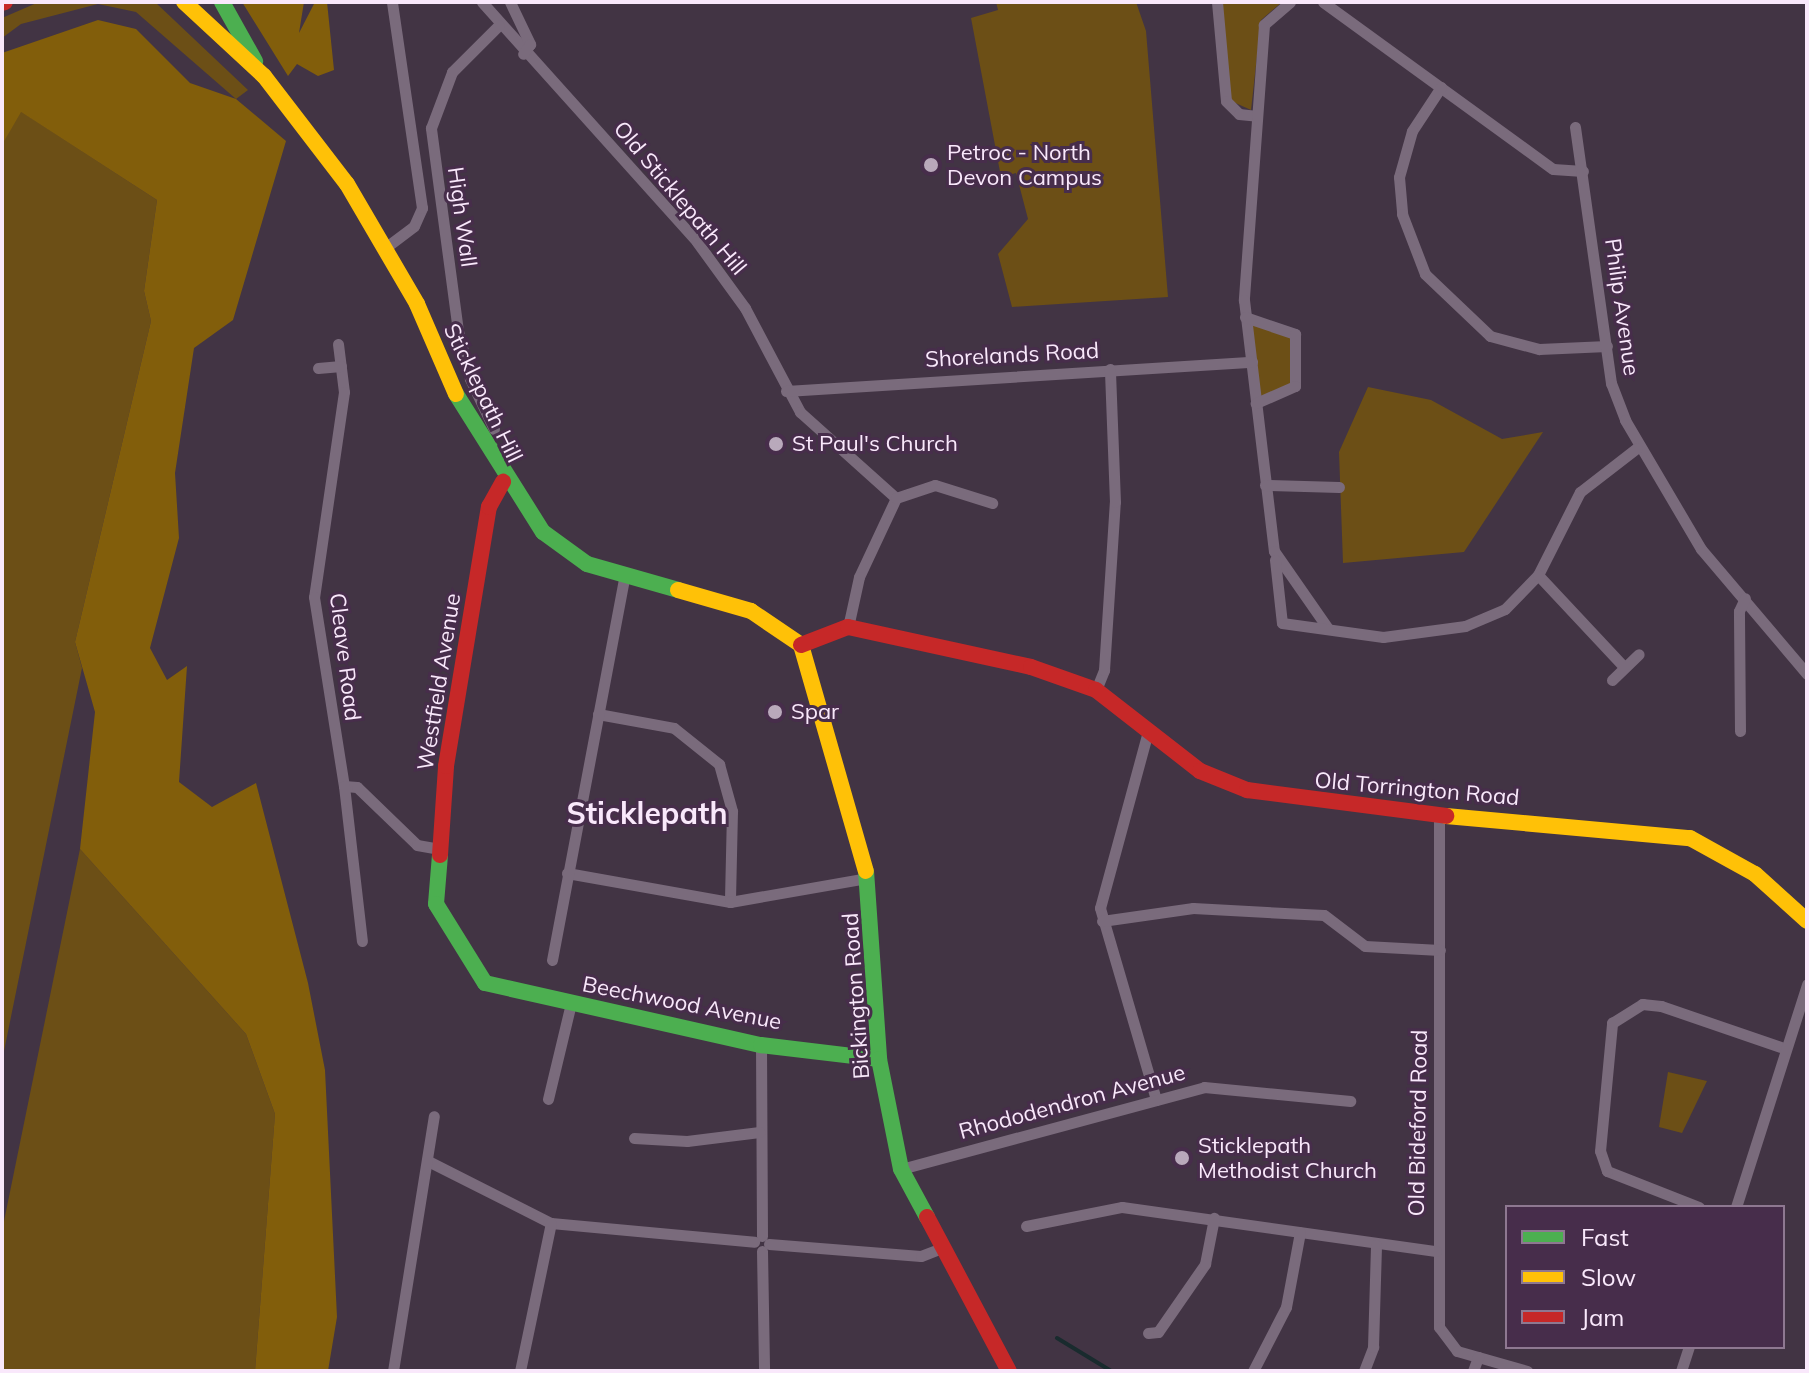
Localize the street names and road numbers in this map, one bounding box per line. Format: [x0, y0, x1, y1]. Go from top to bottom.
street label: Old Sticklepath Hill [608, 116, 752, 280]
street label: High Wall [442, 165, 482, 269]
street label: Philip Avenue [1599, 237, 1645, 377]
street label: Sticklepath Hill [438, 319, 528, 467]
street label: Shorelands Road [924, 337, 1100, 373]
street label: Westfield Avenue [412, 591, 466, 773]
street label: Cleave Road [324, 592, 366, 722]
street label: Old Torrington Road [1314, 767, 1520, 811]
street label: Bickington Road [837, 912, 875, 1080]
street label: Beechwood Avenue [580, 971, 784, 1035]
street label: Old Bideford Road [1403, 1029, 1433, 1217]
street label: Rhododendron Avenue [956, 1059, 1188, 1145]

